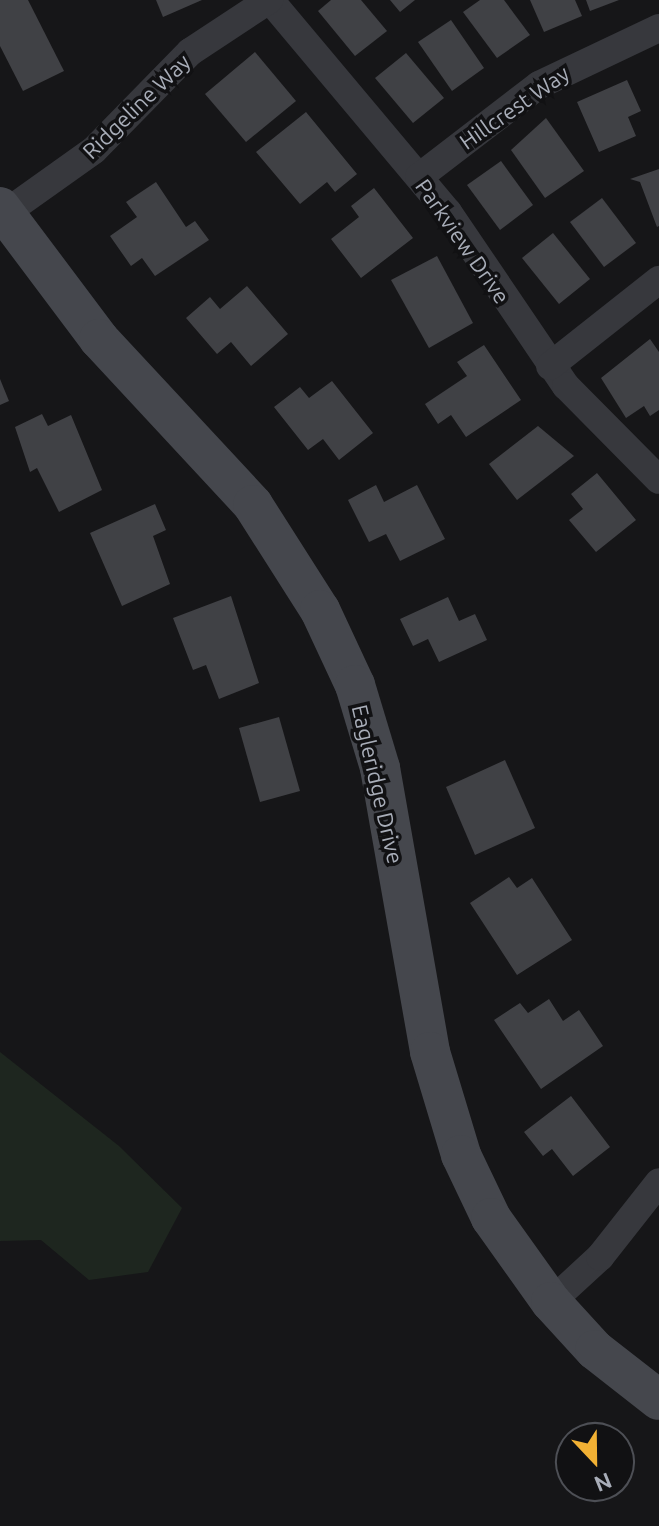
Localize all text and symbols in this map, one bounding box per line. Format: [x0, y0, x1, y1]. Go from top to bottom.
street label: Ridgeline Way [77, 48, 195, 164]
street label: Hillcrest Way [454, 59, 574, 155]
street label: Parkview Drive [410, 174, 516, 308]
street label: Eagleridge Drive [347, 702, 409, 866]
north arrow [555, 1422, 635, 1502]
text: N [591, 1468, 616, 1498]

